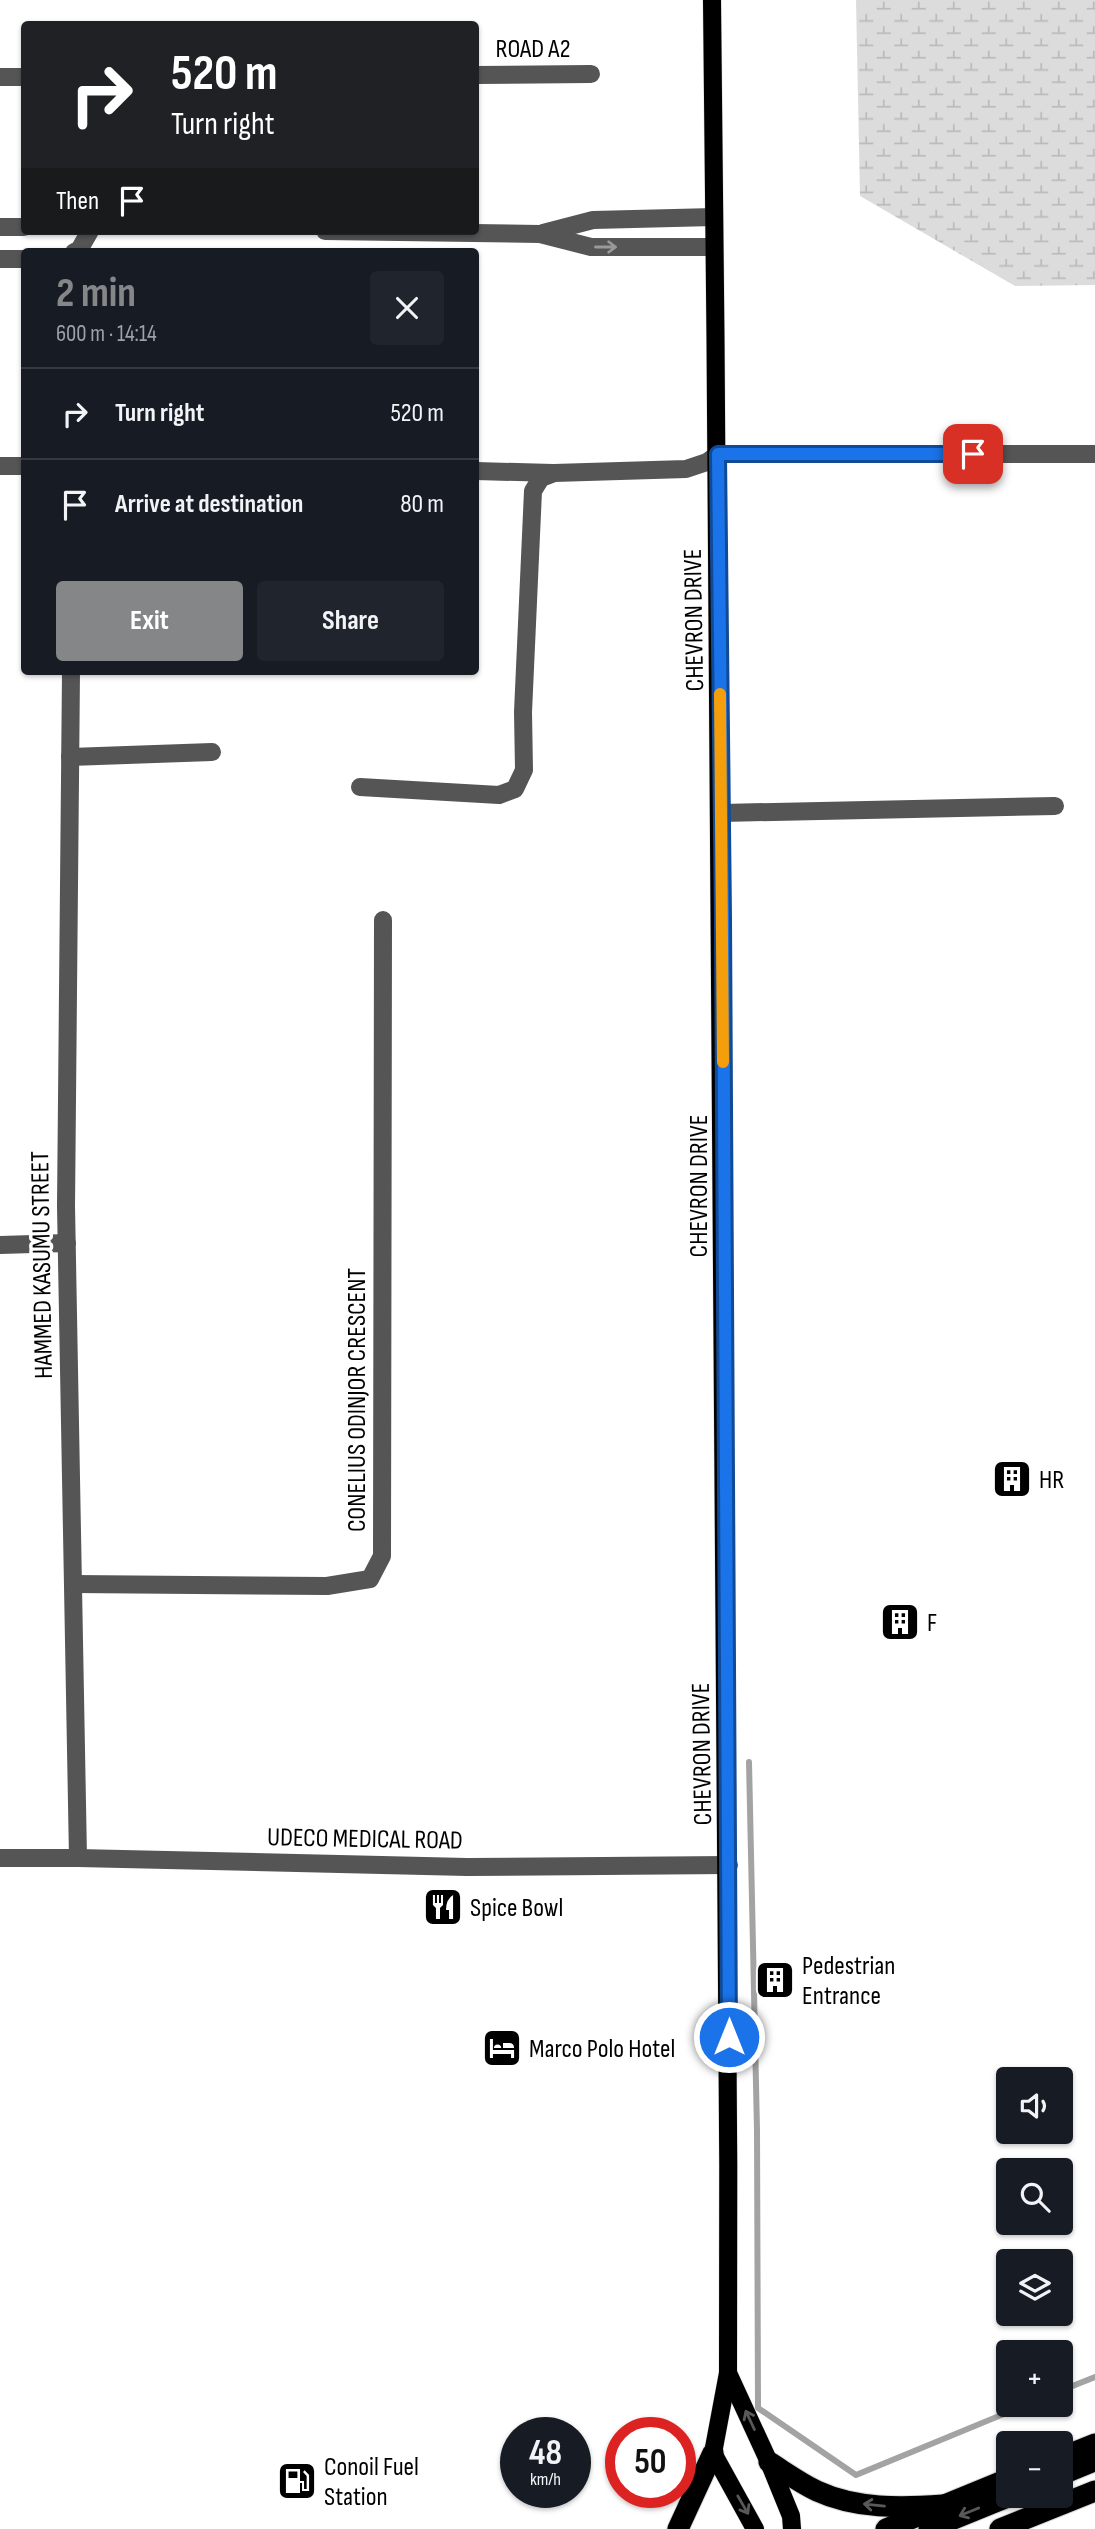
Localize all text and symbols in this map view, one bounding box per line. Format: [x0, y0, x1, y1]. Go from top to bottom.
street label: ROAD A2 [496, 34, 570, 65]
text: 520 m [171, 45, 277, 104]
icon: right [56, 49, 147, 140]
text: Turn right [171, 105, 275, 144]
icon: arrive [113, 182, 151, 220]
text: Then [56, 186, 99, 217]
one-way arrow [595, 240, 618, 254]
text: 2 min [56, 268, 136, 319]
button: close [370, 271, 444, 345]
text: 600 m · 14:14 [56, 320, 157, 348]
icon: right [56, 395, 94, 433]
text: Turn right [115, 398, 204, 429]
text: 520 m [390, 398, 444, 429]
pin [943, 424, 1003, 484]
icon: arrive [954, 435, 992, 473]
icon: arrive [56, 486, 94, 524]
text: Arrive at destination [115, 489, 303, 520]
text: 80 m [400, 489, 444, 520]
street label: CHEVRON DRIVE [678, 548, 711, 692]
button: Exit [56, 581, 243, 661]
button: Share [257, 581, 444, 661]
street label: CHEVRON DRIVE [684, 1115, 715, 1257]
street label: HAMMED KASUMU STREET [25, 1151, 60, 1379]
street label: CONELIUS ODINJOR CRESCENT [342, 1268, 373, 1532]
building icon: HR [991, 1458, 1033, 1500]
place label: HR [1039, 1465, 1064, 1496]
building icon: F [879, 1601, 921, 1643]
place label: F [927, 1608, 937, 1639]
street label: CHEVRON DRIVE [686, 1682, 719, 1826]
street label: UDECO MEDICAL ROAD [267, 1822, 463, 1857]
restaurant icon: Spice Bowl [422, 1886, 464, 1928]
place label: Spice Bowl [470, 1893, 563, 1924]
place label: Pedestrian Entrance [802, 1951, 895, 2012]
building icon: Pedestrian Entrance [754, 1959, 796, 2001]
position arrow [692, 2000, 766, 2074]
hotel icon: Marco Polo Hotel [481, 2027, 523, 2069]
place label: Marco Polo Hotel [529, 2034, 675, 2065]
map controls [996, 2067, 1073, 2508]
button: sound [996, 2067, 1073, 2144]
button: search [996, 2158, 1073, 2235]
button: layers [996, 2249, 1073, 2326]
button: + [996, 2340, 1073, 2417]
one-way arrow [743, 2410, 756, 2431]
speed limit sign: 50 [605, 2417, 696, 2508]
button: − [996, 2431, 1073, 2508]
text: 48 [529, 2432, 562, 2475]
place label: Conoil Fuel Station [324, 2452, 419, 2513]
fuel station icon: Conoil Fuel Station [276, 2460, 318, 2502]
text: km/h [530, 2469, 561, 2490]
one-way arrow [737, 2494, 750, 2515]
one-way arrow [864, 2498, 886, 2511]
one-way arrow [959, 2507, 981, 2520]

